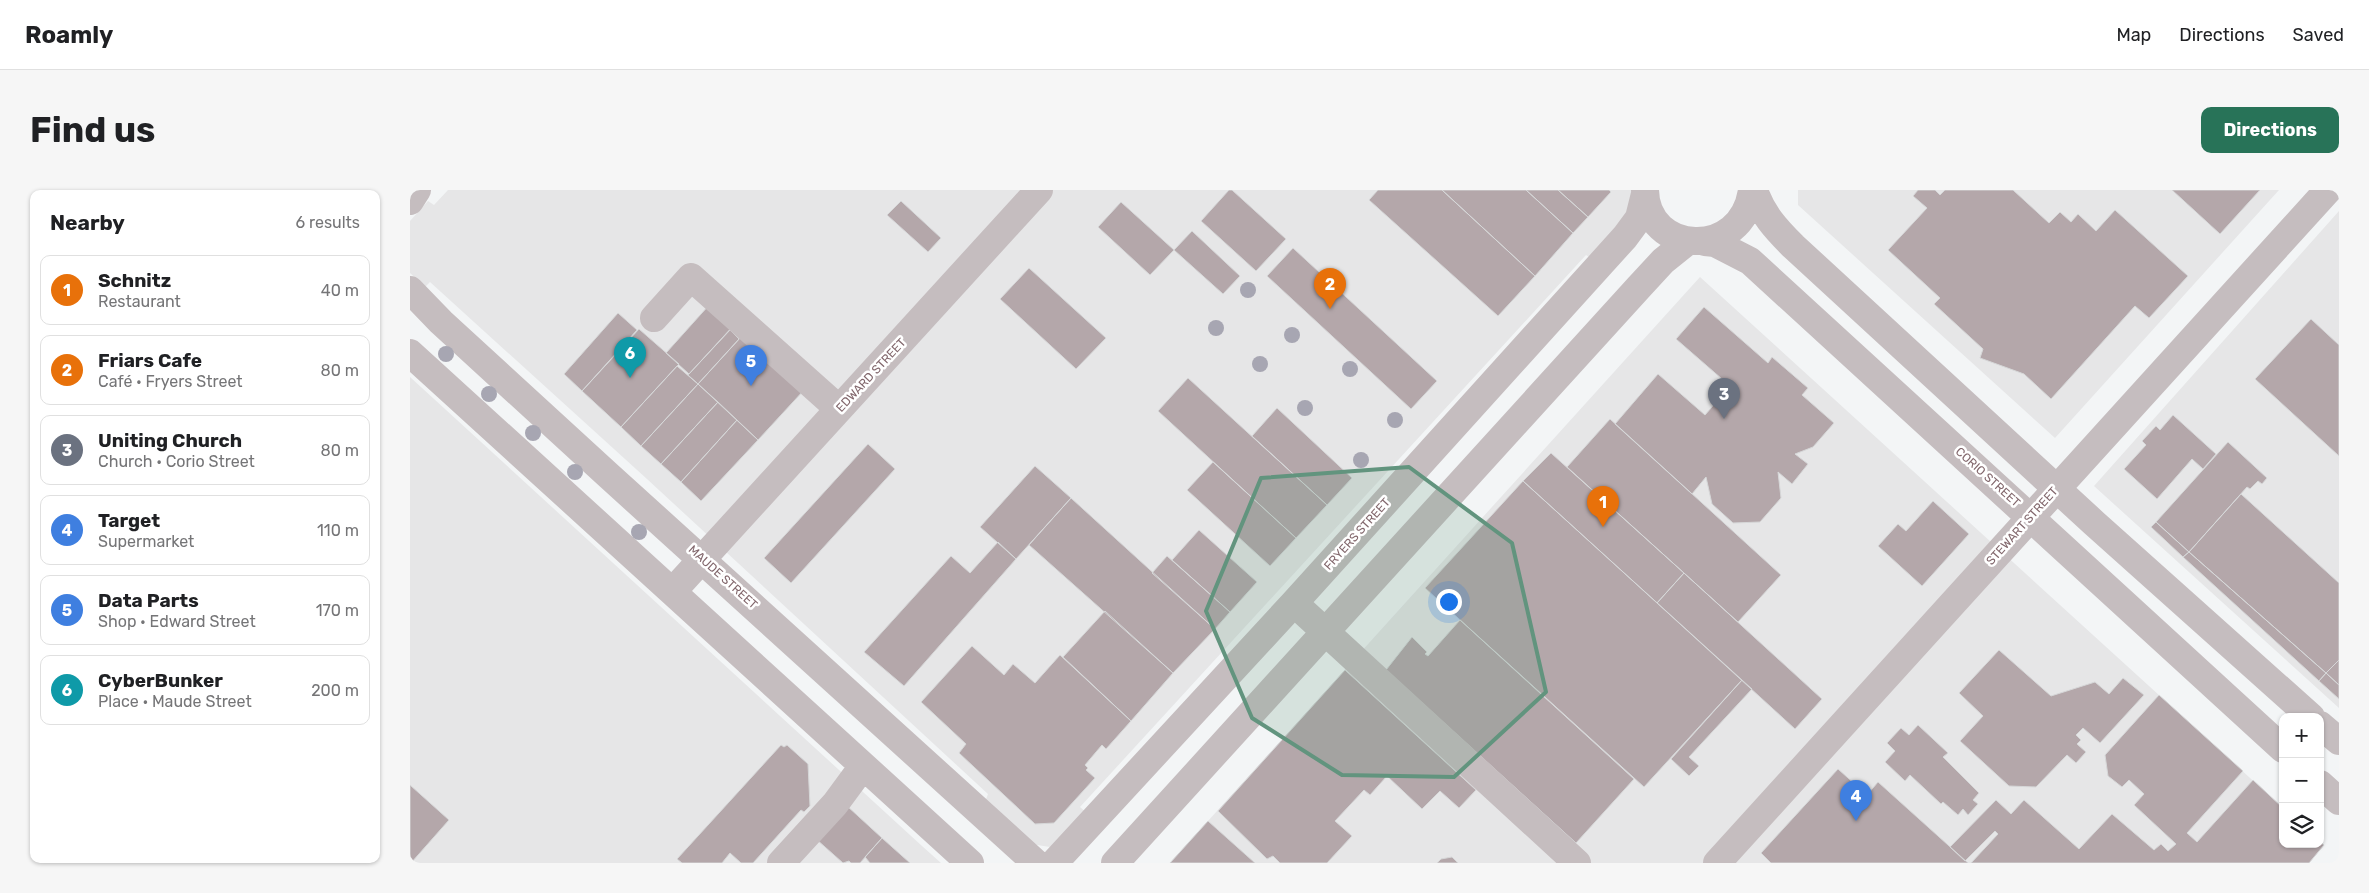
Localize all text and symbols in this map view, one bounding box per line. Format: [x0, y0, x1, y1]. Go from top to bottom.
text: Roamly [25, 21, 113, 49]
text: Map [2116, 24, 2151, 46]
text: Directions [2179, 24, 2265, 46]
text: Saved [2293, 24, 2344, 46]
button: Directions [2201, 107, 2339, 153]
text: Find us [30, 109, 155, 151]
text: Nearby [50, 210, 125, 235]
text: 6 results [295, 213, 360, 232]
pin: 2 [1314, 268, 1346, 309]
text: Schnitz [98, 269, 171, 292]
text: 1 [63, 281, 71, 300]
text: 40 m [321, 281, 359, 300]
text: Restaurant [98, 292, 181, 311]
street label: EDWARD STREET [833, 335, 909, 415]
pin: 6 [614, 337, 646, 378]
pin: 5 [735, 345, 767, 386]
text: Friars Cafe [98, 349, 202, 372]
text: 2 [62, 361, 72, 380]
text: 80 m [321, 361, 359, 380]
text: Café · Fryers Street [98, 372, 243, 391]
pin: 3 [1708, 378, 1740, 419]
text: Uniting Church [98, 429, 242, 452]
text: 3 [62, 441, 72, 460]
text: 80 m [321, 441, 359, 460]
street label: CORIO STREET [1953, 444, 2023, 510]
text: Church · Corio Street [98, 452, 255, 471]
street label: STEWART STREET [1983, 484, 2061, 568]
pin: 1 [1587, 486, 1619, 527]
street label: FRYERS STREET [1321, 495, 1393, 573]
text: Target [98, 509, 160, 532]
text: 4 [62, 521, 72, 540]
text: 110 m [317, 521, 359, 540]
text: Supermarket [98, 532, 194, 551]
street label: MAUDE STREET [686, 542, 760, 612]
text: Data Parts [98, 589, 199, 612]
your location [1436, 589, 1462, 615]
text: 5 [62, 601, 72, 620]
text: 170 m [316, 601, 359, 620]
text: Shop · Edward Street [98, 612, 256, 631]
text: CyberBunker [98, 669, 223, 692]
text: 6 [62, 681, 72, 700]
text: 200 m [311, 681, 359, 700]
text: Place · Maude Street [98, 692, 252, 711]
map controls [2279, 713, 2324, 848]
button: + [2279, 713, 2324, 758]
button: − [2279, 758, 2324, 803]
pin: 4 [1840, 780, 1872, 821]
button: layers [2279, 803, 2324, 848]

